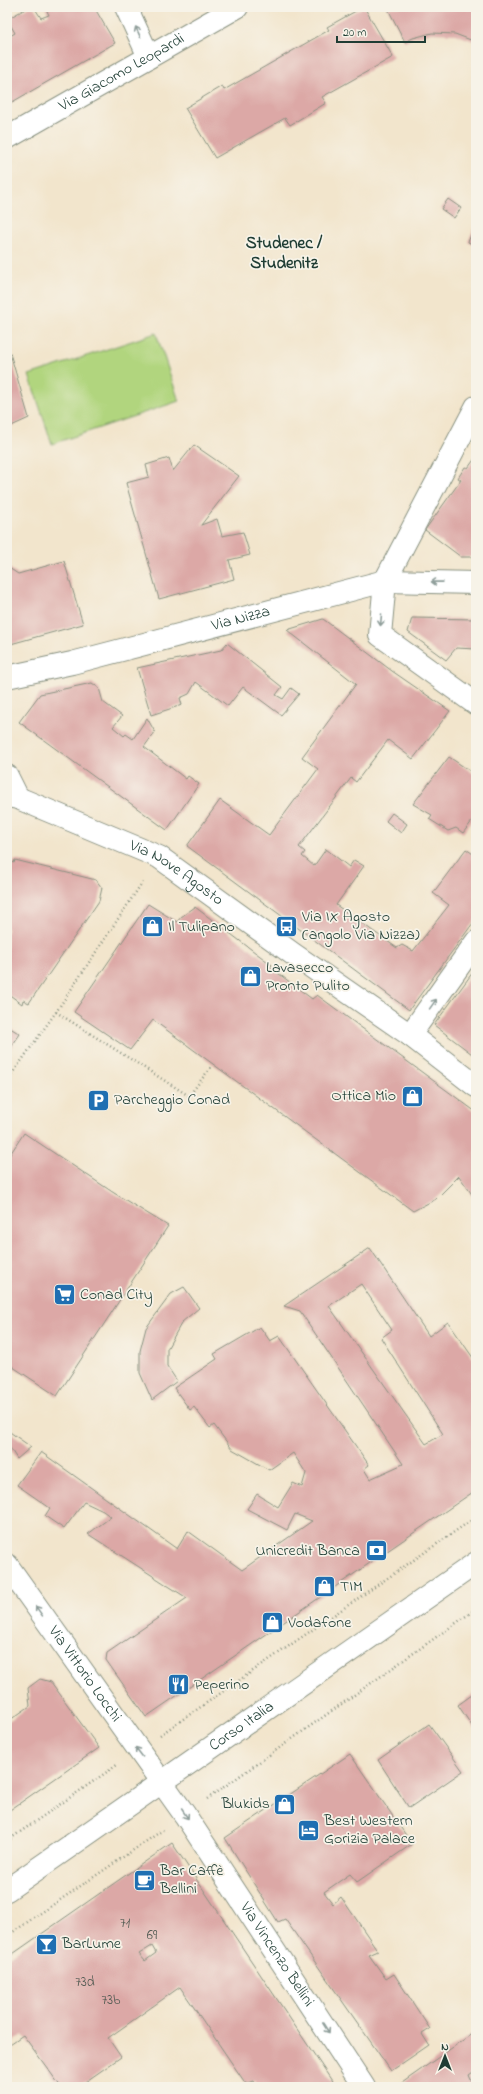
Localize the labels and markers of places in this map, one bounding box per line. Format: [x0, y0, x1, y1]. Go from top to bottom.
place label: Via IX Agosto (angolo Via Nizza) [301, 905, 420, 947]
bus stop icon: Via IX Agosto (angolo Via Nizza) [273, 913, 299, 939]
shop icon: Il Tulipano [139, 914, 165, 940]
place label: Il Tulipano [168, 915, 235, 939]
place label: Lavasecco Pronto Pulito [266, 956, 350, 998]
shop icon: Lavasecco Pronto Pulito [238, 964, 264, 990]
shop icon: Ottica Mio [399, 1083, 425, 1109]
place label: Ottica Mio [331, 1084, 396, 1108]
parking icon: Parcheggio Conad [86, 1087, 112, 1113]
place label: Parcheggio Conad [114, 1088, 230, 1112]
supermarket icon: Conad City [52, 1282, 78, 1308]
place label: Conad City [80, 1283, 153, 1307]
bank icon: Unicredit Banca [363, 1538, 389, 1564]
place label: Unicredit Banca [256, 1539, 360, 1563]
shop icon: TIM [312, 1574, 338, 1600]
place label: TIM [340, 1575, 363, 1599]
shop icon: Vodafone [260, 1610, 286, 1636]
place label: Vodafone [287, 1611, 352, 1635]
restaurant icon: Peperino [165, 1672, 191, 1698]
place label: Peperino [194, 1673, 249, 1697]
shop icon: Blukids [272, 1791, 298, 1817]
place label: Blukids [220, 1792, 270, 1816]
place label: Best Western Gorizia Palace [323, 1809, 416, 1851]
hotel icon: Best Western Gorizia Palace [295, 1817, 321, 1843]
place label: Bar Caffè Bellini [159, 1859, 224, 1901]
cafe icon: Bar Caffè Bellini [131, 1867, 157, 1893]
bar icon: BarLume [33, 1931, 59, 1957]
place label: BarLume [61, 1932, 122, 1956]

